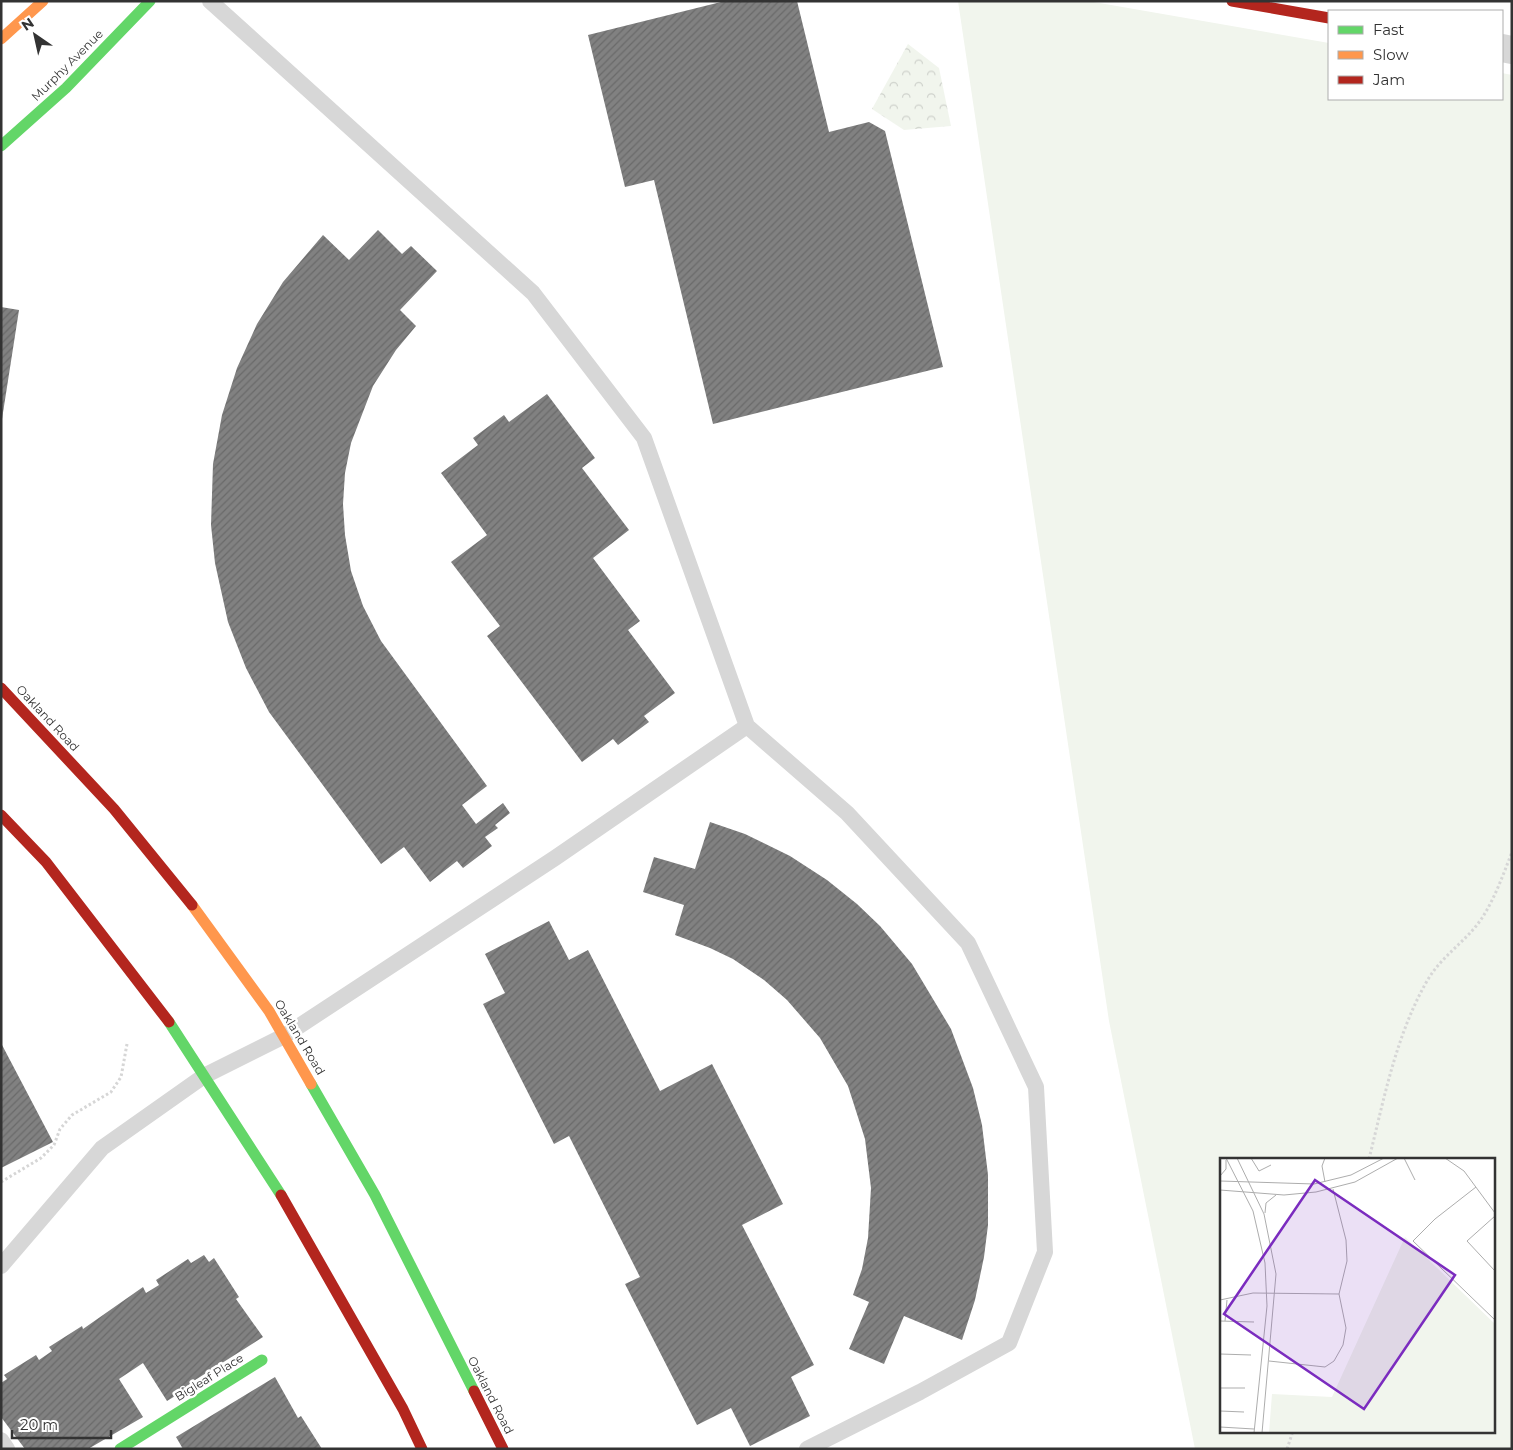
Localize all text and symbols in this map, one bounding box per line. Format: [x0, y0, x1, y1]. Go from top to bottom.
north arrow [10, 10, 60, 60]
legend [1328, 10, 1503, 100]
text: N [18, 14, 37, 35]
text: Fast [1373, 20, 1404, 39]
street label: Murphy Avenue [28, 26, 106, 104]
text: Slow [1373, 45, 1409, 64]
text: Jam [1372, 70, 1405, 89]
street label: Oakland Road [13, 682, 83, 754]
street label: Oakland Road [272, 997, 328, 1077]
inset map [1220, 1158, 1496, 1432]
street label: Bigleaf Place [172, 1350, 246, 1404]
street label: Oakland Road [465, 1354, 517, 1436]
scale bar [12, 1408, 111, 1440]
text: 20 m [20, 1415, 58, 1434]

